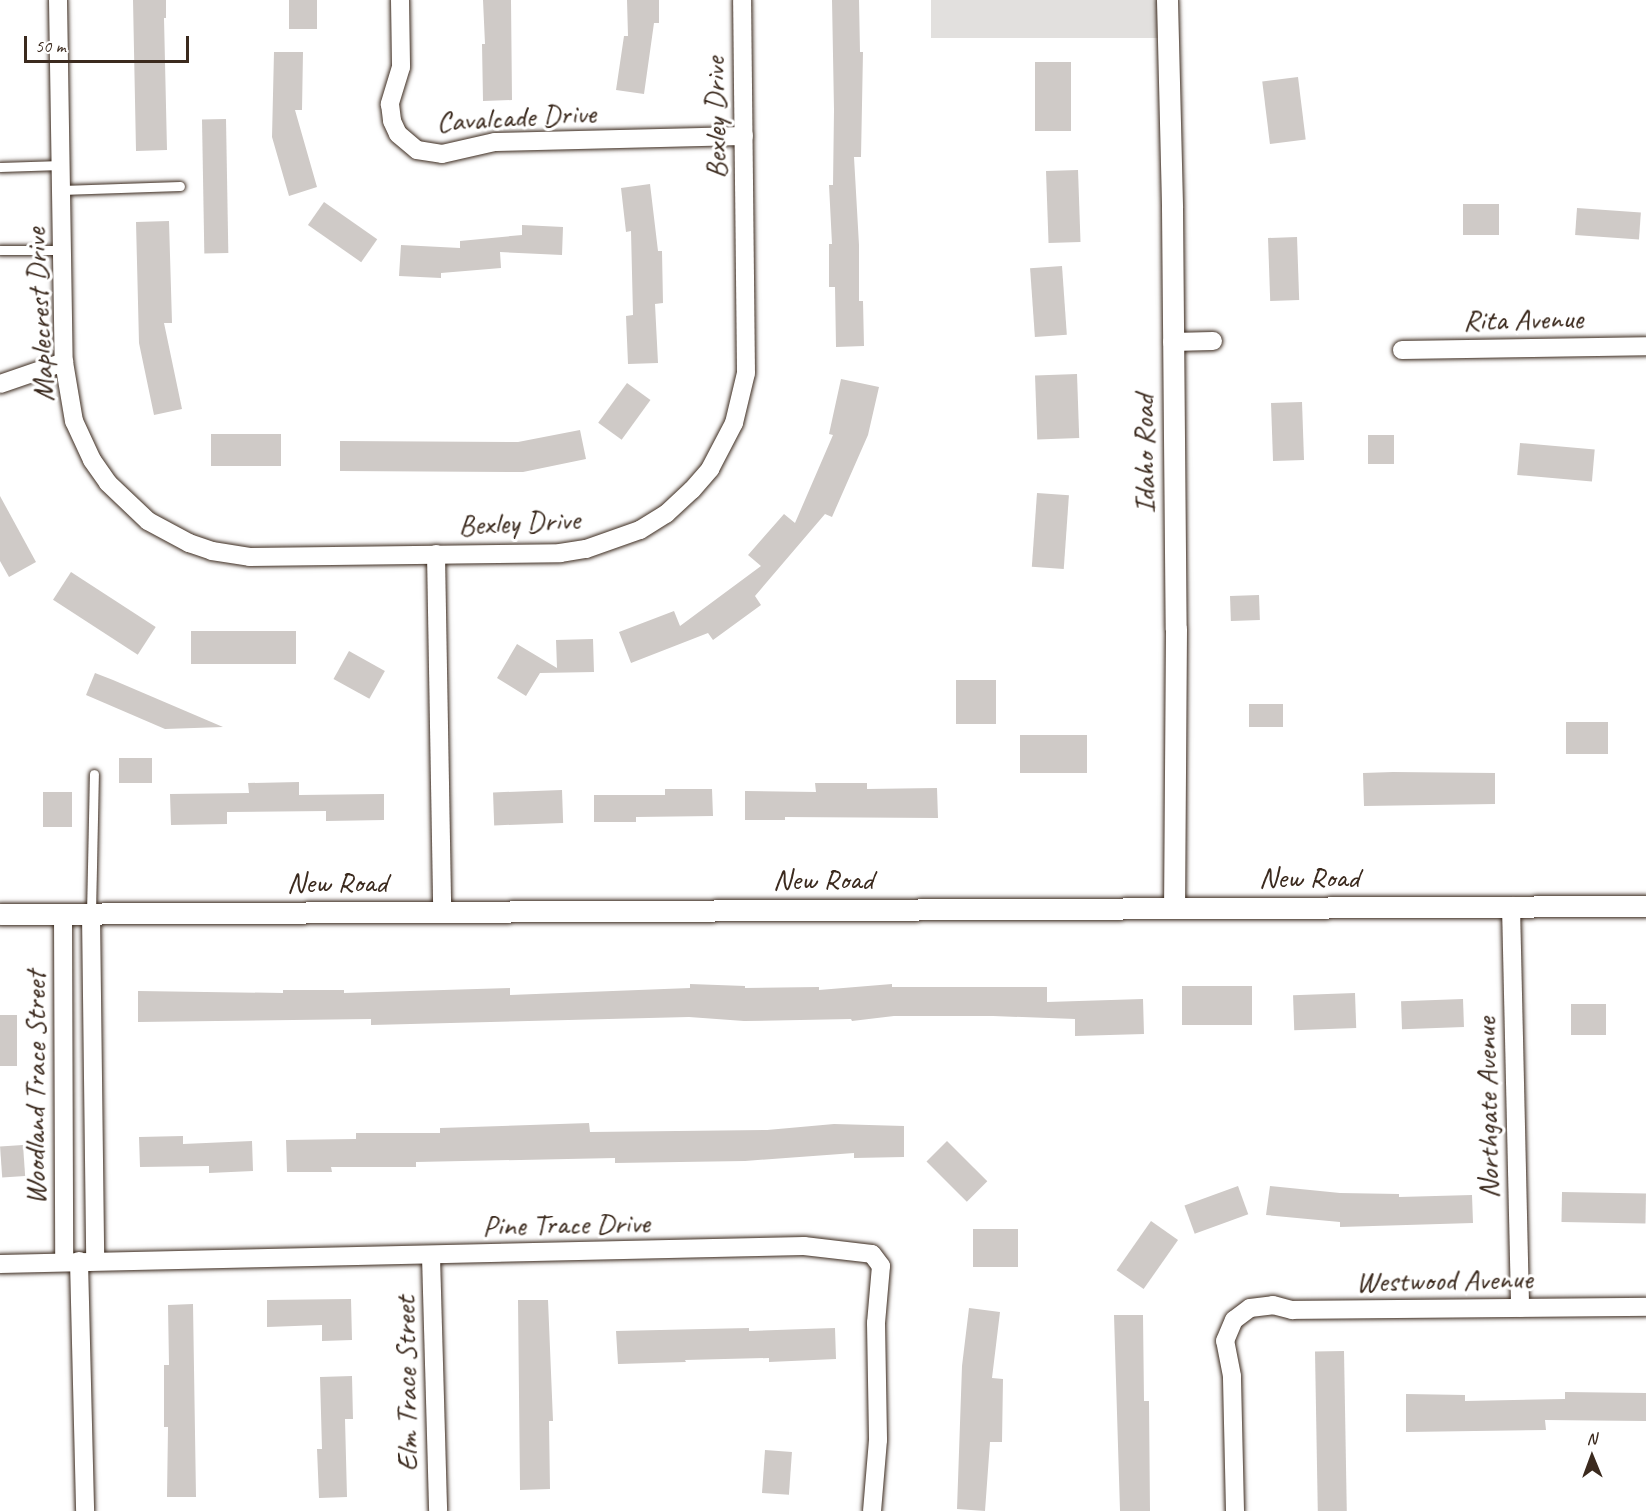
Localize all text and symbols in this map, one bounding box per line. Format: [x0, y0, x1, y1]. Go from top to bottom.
scale bar [27, 24, 192, 62]
text: 50 m [35, 35, 66, 57]
street label: Bexley Drive [696, 57, 734, 179]
street label: Cavalcade Drive [435, 95, 597, 139]
street label: Maplecrest Drive [16, 227, 62, 403]
street label: Rita Avenue [1463, 300, 1583, 338]
street label: Idaho Road [1125, 395, 1163, 513]
street label: Bexley Drive [457, 501, 581, 543]
street label: New Road [1258, 859, 1360, 895]
street label: New Road [772, 861, 874, 897]
street label: New Road [286, 864, 388, 900]
street label: Woodland Trace Street [17, 972, 53, 1204]
street label: Northgate Avenue [1467, 1017, 1507, 1199]
street label: Pine Trace Drive [482, 1205, 650, 1243]
street label: Westwood Avenue [1355, 1260, 1533, 1300]
street label: Elm Trace Street [386, 1296, 426, 1472]
north arrow [1562, 1427, 1622, 1487]
text: N [1587, 1429, 1597, 1449]

